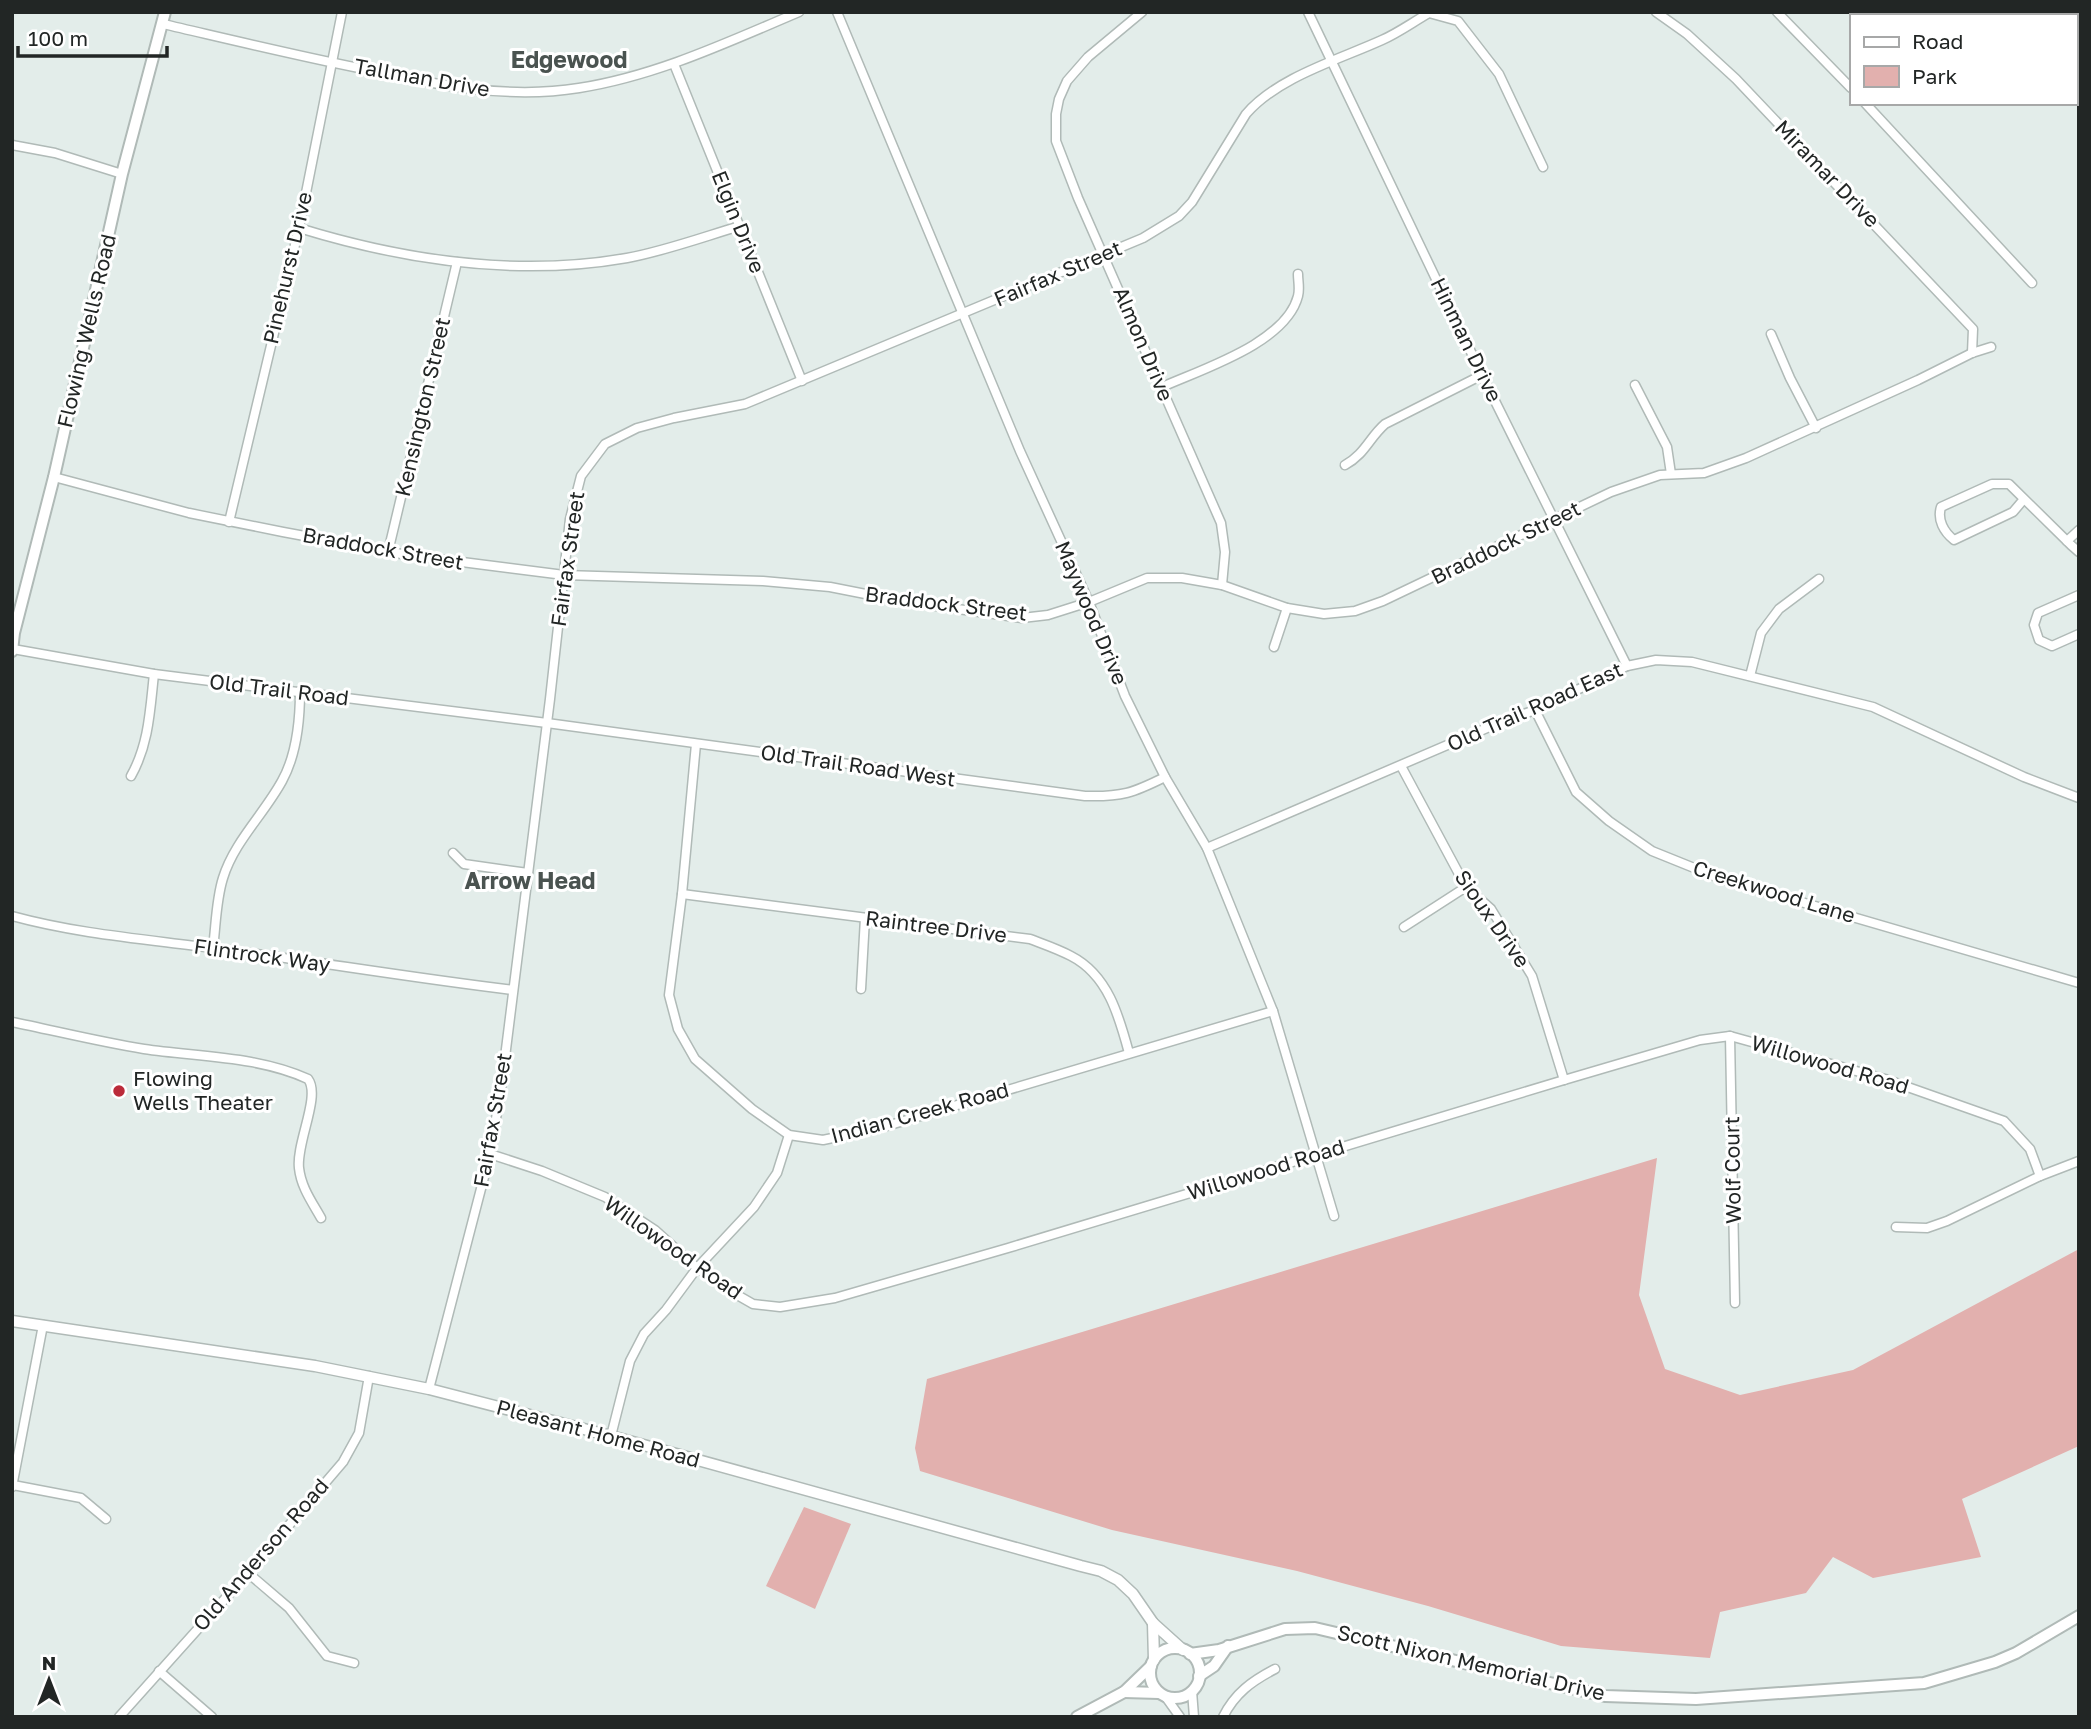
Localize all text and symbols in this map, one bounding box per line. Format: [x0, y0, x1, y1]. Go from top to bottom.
scale bar [18, 14, 166, 58]
legend [1850, 14, 2077, 105]
text: 100 m [28, 25, 88, 51]
text: Road [1912, 28, 1963, 54]
district label: Edgewood [511, 45, 627, 73]
street label: Tallman Drive [352, 52, 492, 102]
text: Park [1912, 63, 1958, 89]
street label: Miramar Drive [1770, 114, 1886, 232]
street label: Elgin Drive [707, 167, 771, 277]
street label: Pinehurst Drive [257, 189, 317, 346]
street label: Flowing Wells Road [51, 231, 121, 430]
street label: Fairfax Street [990, 234, 1125, 312]
street label: Hinman Drive [1426, 273, 1508, 406]
street label: Almon Drive [1108, 282, 1180, 405]
street label: Kensington Street [389, 315, 455, 499]
street label: Fairfax Street [545, 490, 589, 628]
street label: Braddock Street [1427, 495, 1585, 590]
street label: Braddock Street [301, 521, 466, 575]
street label: Maywood Drive [1050, 537, 1134, 689]
street label: Braddock Street [864, 580, 1029, 626]
street label: Old Trail Road East [1443, 656, 1626, 756]
street label: Old Trail Road [208, 668, 350, 710]
street label: Old Trail Road West [759, 738, 957, 792]
street label: Creekwood Lane [1690, 854, 1858, 928]
street label: Sioux Drive [1450, 865, 1536, 972]
district label: Arrow Head [465, 866, 596, 894]
street label: Raintree Drive [864, 904, 1008, 948]
street label: Flintrock Way [192, 933, 332, 977]
street label: Willowood Road [1748, 1029, 1912, 1099]
street label: Fairfax Street [467, 1050, 517, 1189]
place label: Flowing Wells Theater [133, 1065, 273, 1115]
street label: Indian Creek Road [828, 1076, 1012, 1148]
marker: Flowing Wells Theater [111, 1083, 127, 1099]
street label: Wolf Court [1718, 1116, 1746, 1224]
street label: Willowood Road [1184, 1133, 1347, 1205]
street label: Willowood Road [599, 1190, 748, 1305]
street label: Pleasant Home Road [494, 1393, 703, 1473]
street label: Old Anderson Road [187, 1473, 334, 1636]
street label: Scott Nixon Memorial Drive [1335, 1619, 1608, 1706]
north arrow [14, 1645, 84, 1715]
text: N [42, 1651, 56, 1674]

